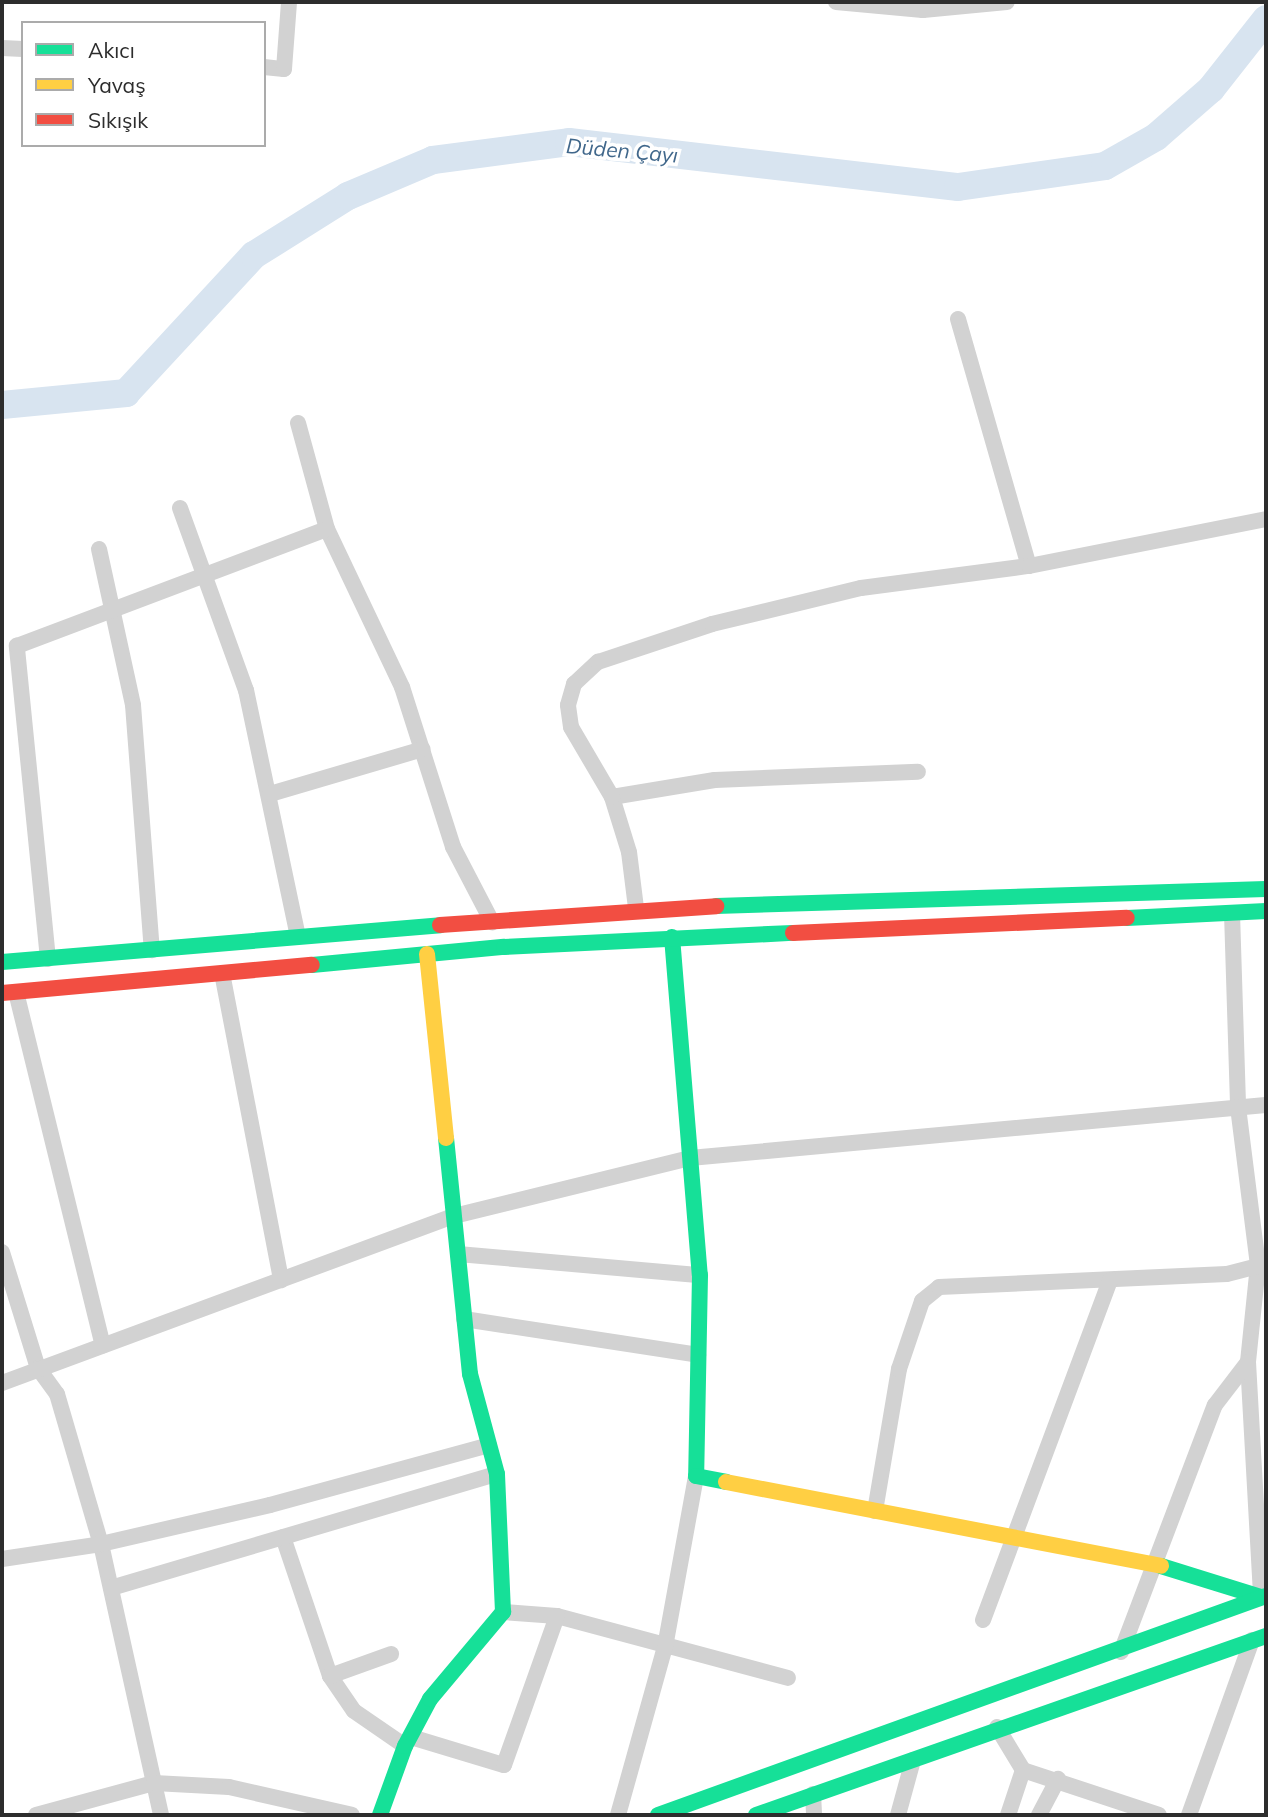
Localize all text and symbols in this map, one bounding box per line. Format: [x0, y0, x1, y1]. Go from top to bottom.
legend [21, 21, 266, 147]
text: Akıcı [88, 37, 135, 63]
text: Yavaş [88, 72, 146, 98]
text: Sıkışık [88, 107, 148, 133]
water label: Düden Çayı [565, 133, 679, 167]

